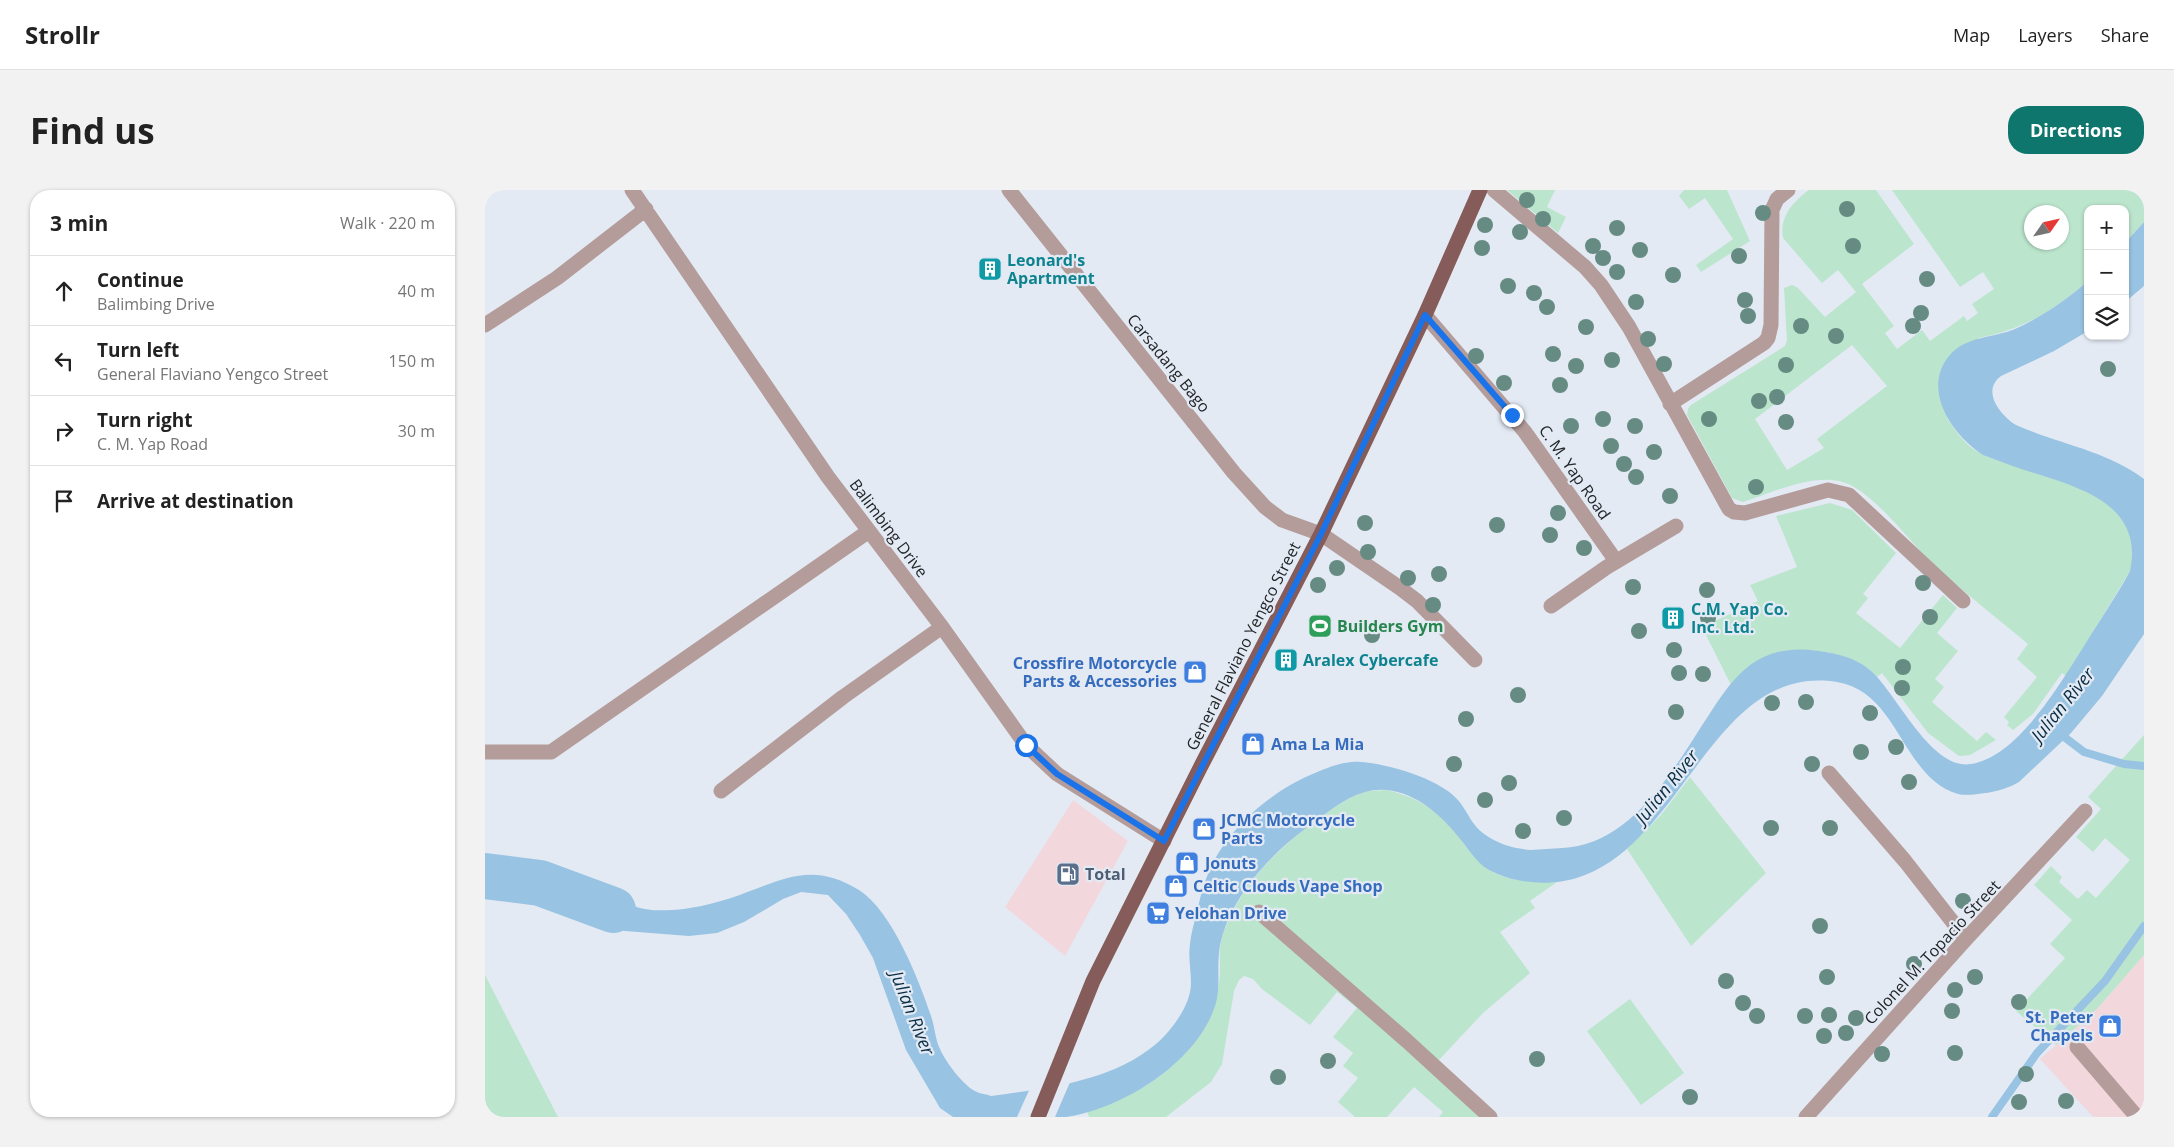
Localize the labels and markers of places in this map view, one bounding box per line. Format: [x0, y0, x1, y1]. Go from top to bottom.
place label: Leonard's Apartment [1007, 249, 1095, 289]
building icon: Leonard's Apartment [977, 256, 1003, 282]
place label: C.M. Yap Co. Inc. Ltd. [1691, 598, 1788, 638]
building icon: C.M. Yap Co. Inc. Ltd. [1660, 605, 1686, 631]
sports icon: Builders Gym [1307, 613, 1333, 639]
place label: Builders Gym [1337, 615, 1443, 637]
building icon: Aralex Cybercafe [1273, 647, 1299, 673]
place label: Aralex Cybercafe [1303, 649, 1438, 671]
place label: Crossfire Motorcycle Parts & Accessories [1013, 652, 1177, 692]
shop icon: Crossfire Motorcycle Parts & Accessories [1182, 659, 1208, 685]
shop icon: Ama La Mia [1240, 731, 1266, 757]
place label: Ama La Mia [1271, 733, 1364, 755]
place label: JCMC Motorcycle Parts [1219, 809, 1355, 849]
shop icon: JCMC Motorcycle Parts [1191, 816, 1217, 842]
shop icon: Jonuts [1174, 850, 1200, 876]
place label: Jonuts [1203, 852, 1256, 874]
fuel station icon: Total [1055, 861, 1081, 887]
place label: Total [1085, 863, 1126, 885]
shop icon: Celtic Clouds Vape Shop [1163, 873, 1189, 899]
place label: Celtic Clouds Vape Shop [1193, 875, 1383, 897]
supermarket icon: Yelohan Drive [1145, 900, 1171, 926]
place label: Yelohan Drive [1175, 902, 1287, 924]
place label: St. Peter Chapels [2025, 1006, 2093, 1046]
shop icon: St. Peter Chapels [2097, 1013, 2123, 1039]

